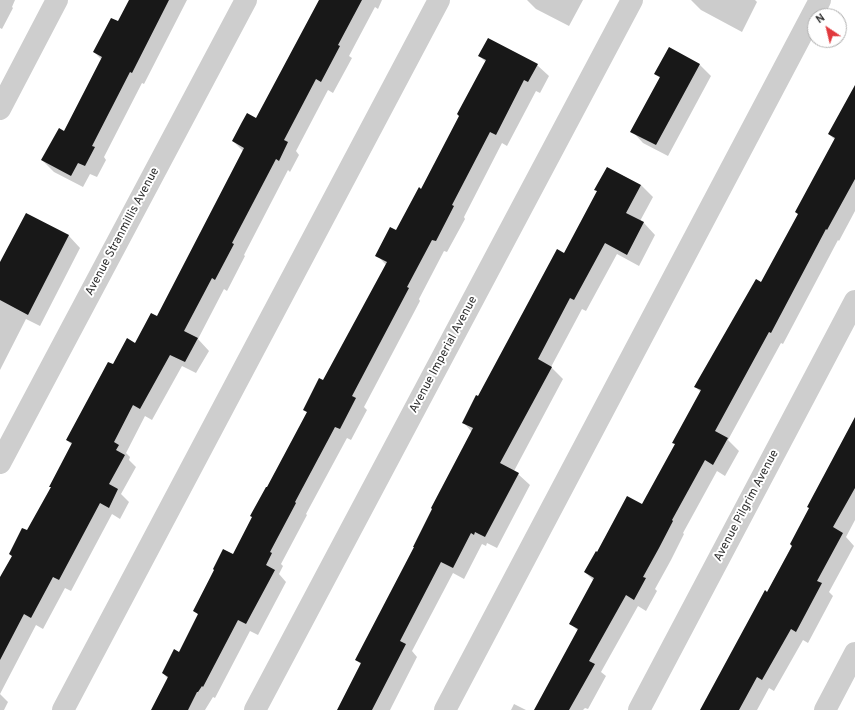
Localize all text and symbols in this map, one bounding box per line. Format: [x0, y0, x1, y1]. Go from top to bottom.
north arrow [807, 8, 847, 48]
text: N [813, 11, 828, 27]
street label: Avenue Stranmillis Avenue [83, 165, 163, 299]
street label: Avenue Imperial Avenue [407, 294, 481, 416]
street label: Avenue Pilgrim Avenue [711, 448, 783, 564]

